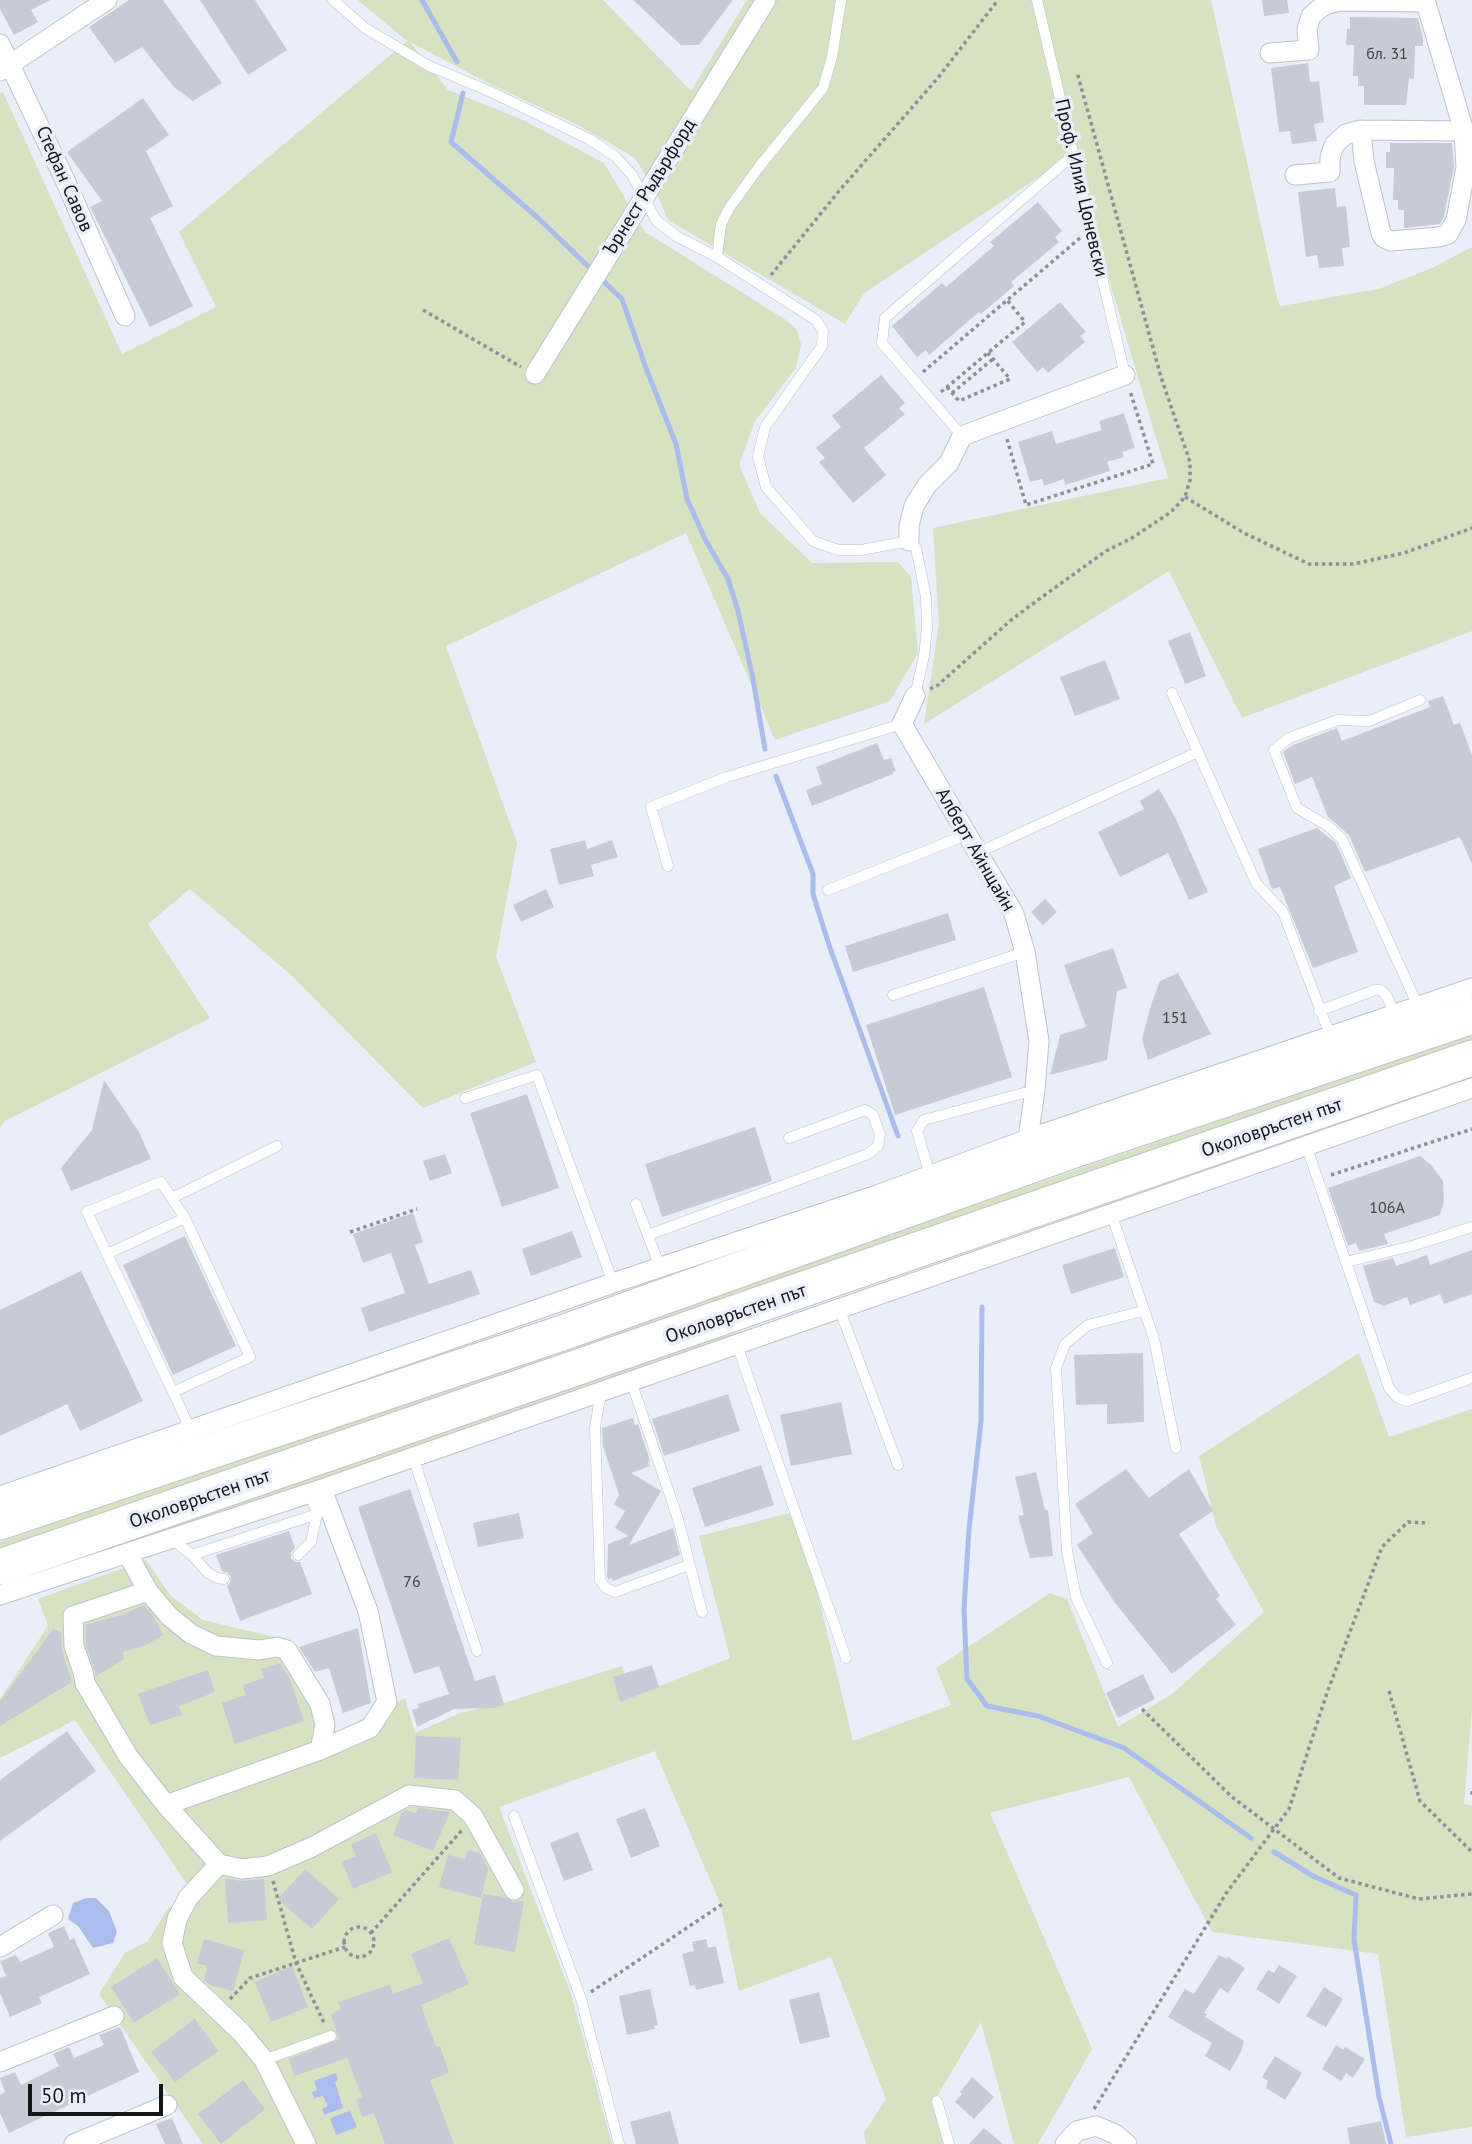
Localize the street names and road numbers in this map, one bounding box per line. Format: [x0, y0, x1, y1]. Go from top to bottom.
street label: Проф. Илия Цоневски [1049, 97, 1113, 279]
street label: Ърнест Ръдърфорд [599, 115, 701, 259]
street label: Стефан Савов [31, 123, 97, 235]
street label: Алберт Айнщайн [930, 784, 1020, 916]
street label: Околовръстен път [1199, 1093, 1345, 1163]
street label: Околовръстен път [663, 1279, 809, 1349]
street label: Околовръстен път [127, 1464, 273, 1534]

